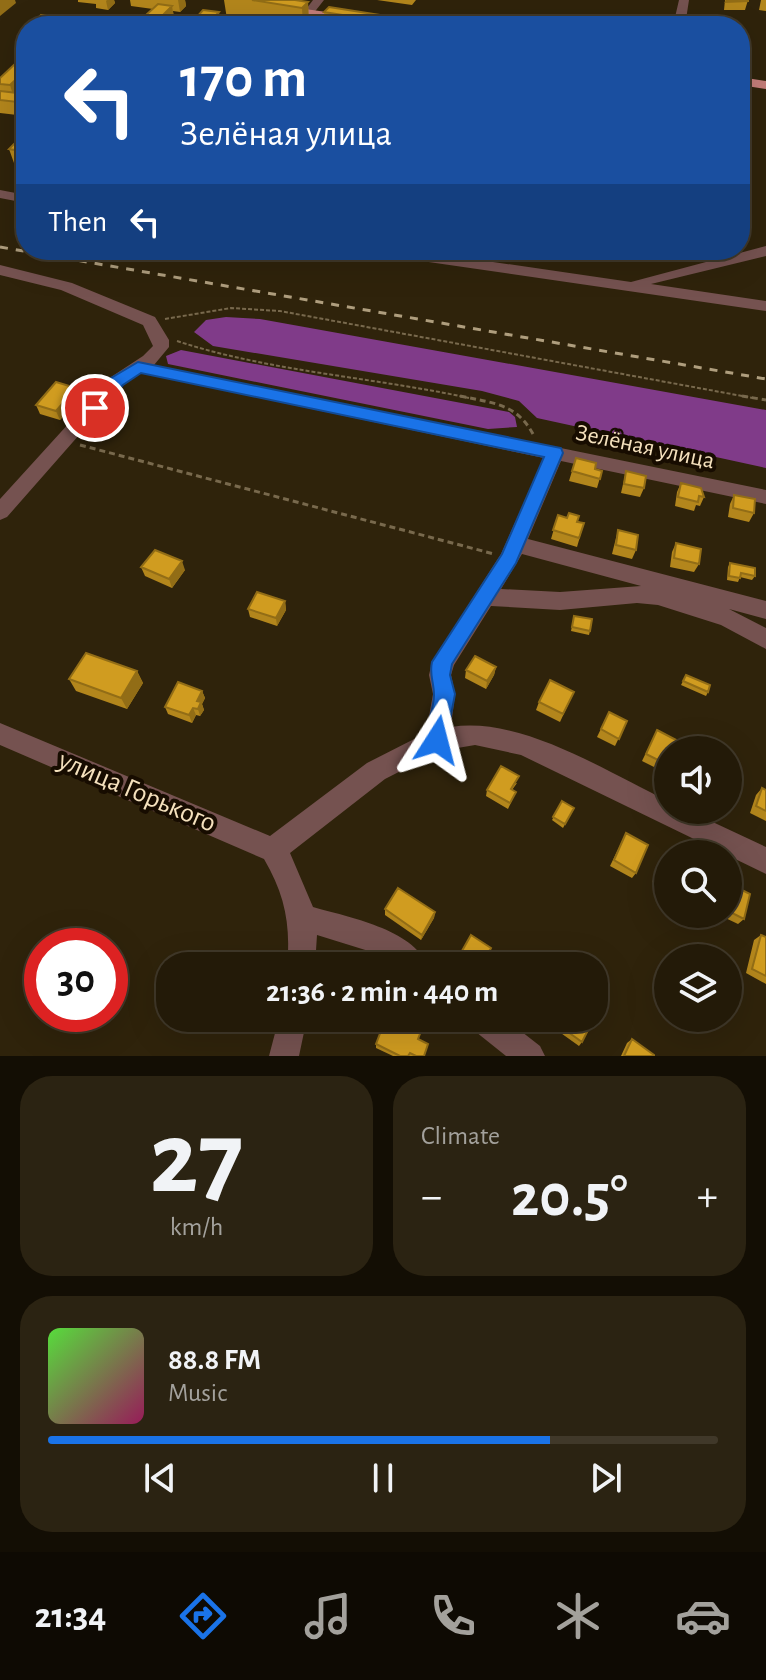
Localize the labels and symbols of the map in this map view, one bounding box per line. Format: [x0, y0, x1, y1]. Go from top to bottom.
pin [61, 374, 129, 442]
street label: Зелёная улица [573, 421, 717, 473]
position arrow [395, 698, 479, 782]
street label: улица Горького [53, 746, 220, 838]
speed limit sign: 30 [24, 928, 128, 1032]

